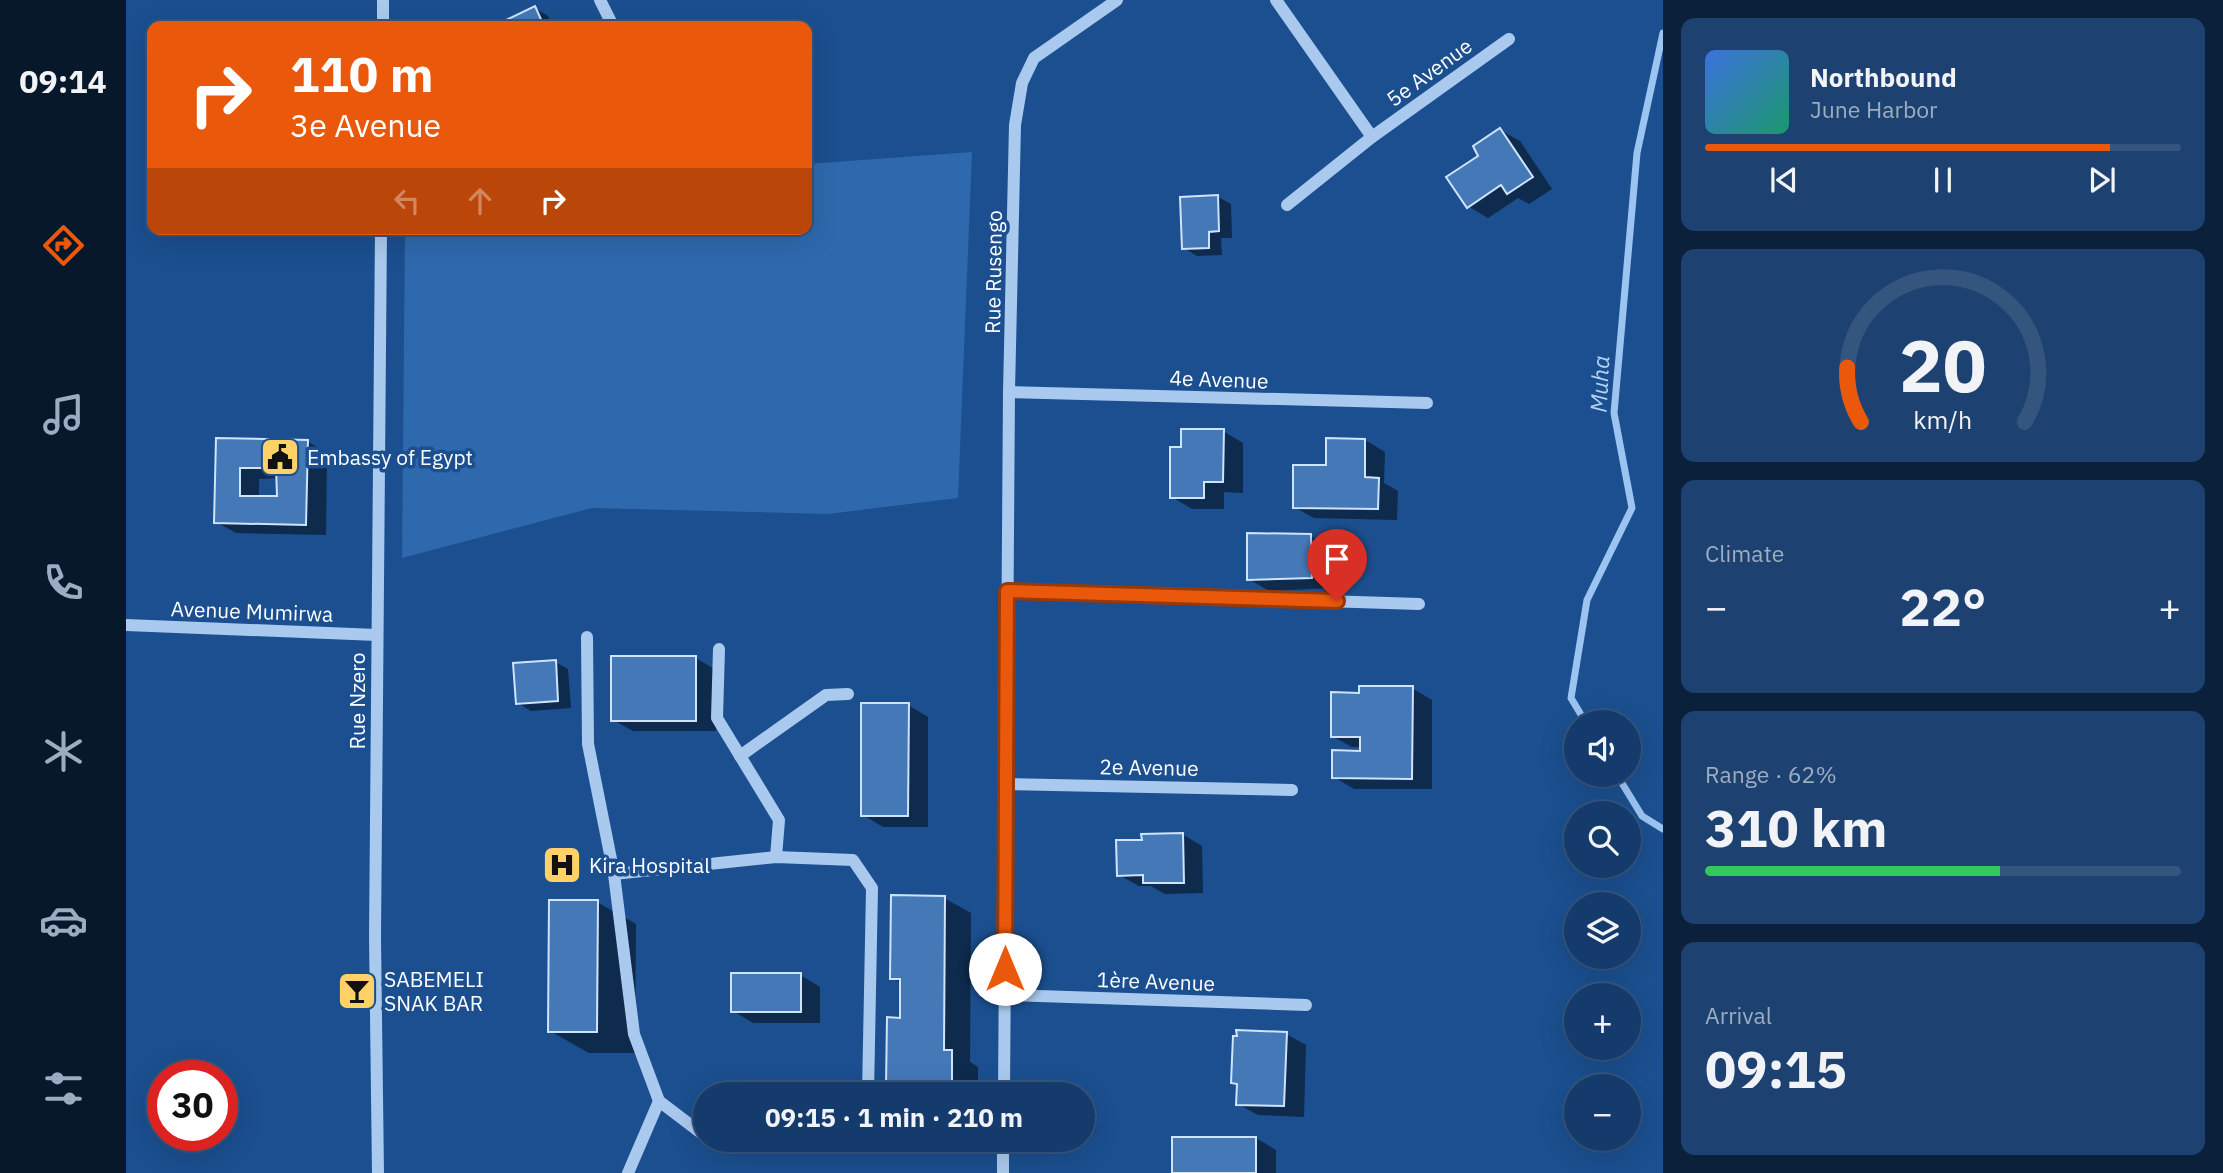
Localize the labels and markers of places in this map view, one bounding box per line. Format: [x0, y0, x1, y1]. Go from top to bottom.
public building icon: Embassy of Egypt [259, 436, 301, 478]
place label: Embassy of Egypt [307, 443, 473, 471]
pin [1307, 529, 1367, 601]
hospital icon: Kira Hospital [541, 844, 583, 886]
place label: Kira Hospital [589, 851, 710, 879]
place label: SABEMELI SNAK BAR [384, 965, 484, 1017]
bar icon: SABEMELI SNAK BAR [336, 970, 378, 1012]

